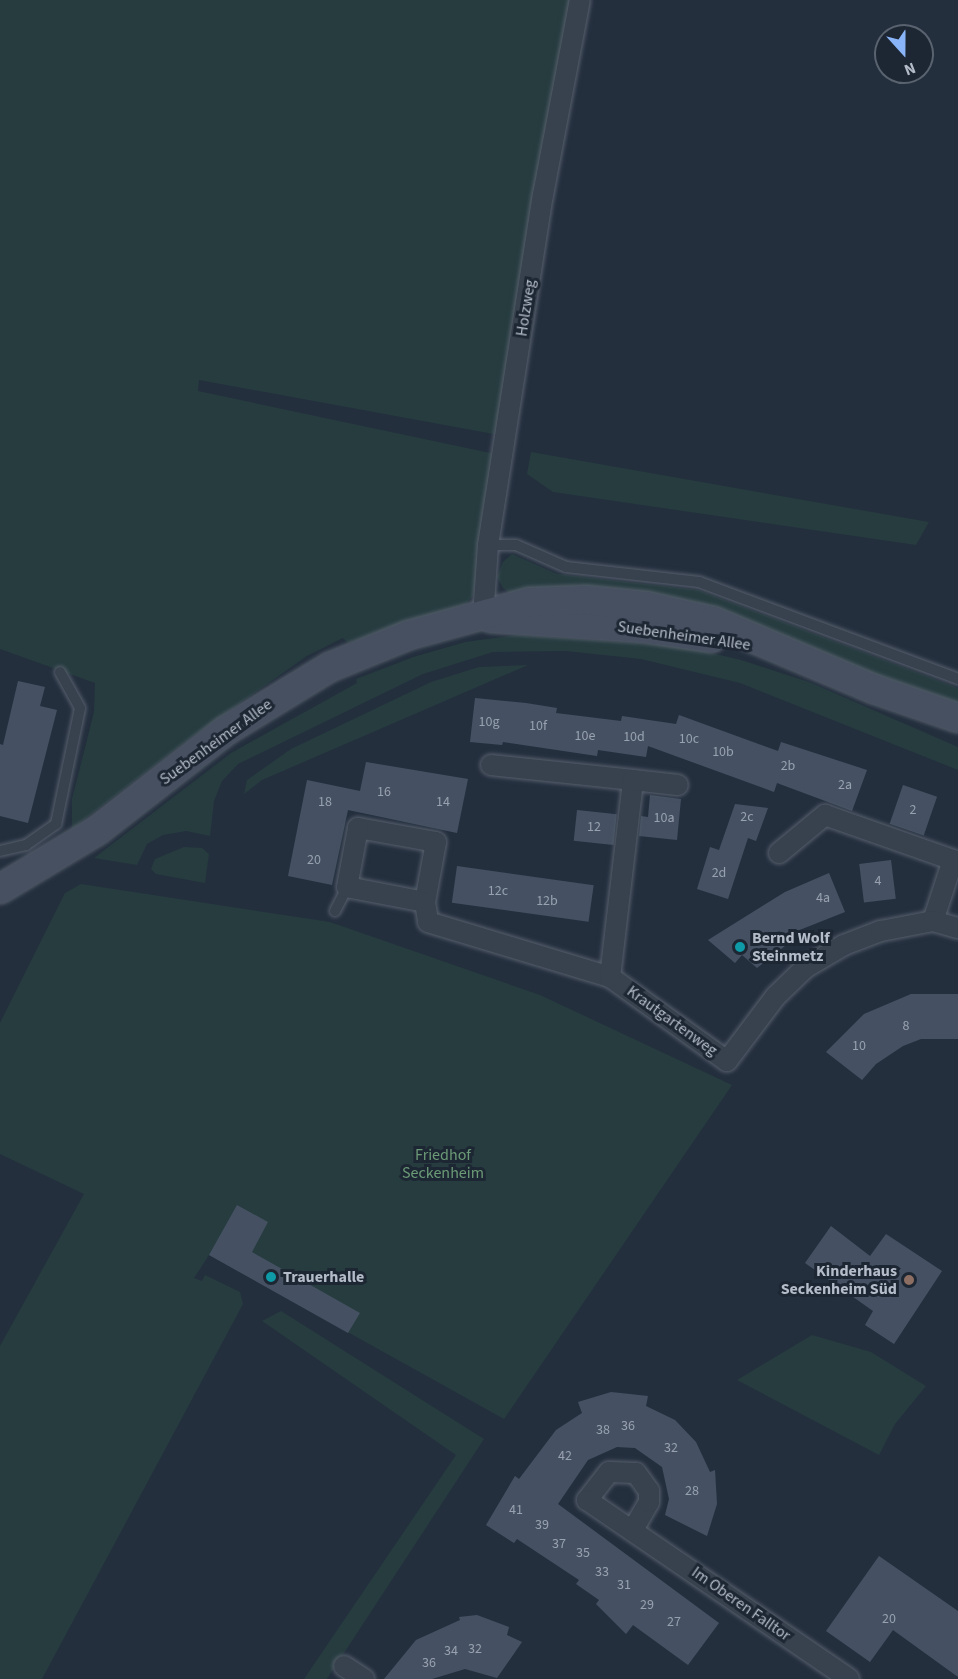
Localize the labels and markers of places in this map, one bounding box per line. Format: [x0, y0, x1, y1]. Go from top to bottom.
place label: Bernd Wolf Steinmetz [752, 928, 830, 966]
marker: Bernd Wolf Steinmetz [733, 940, 747, 954]
place label: Kinderhaus Seckenheim Süd [781, 1261, 897, 1299]
place label: Trauerhalle [283, 1267, 364, 1287]
marker: Trauerhalle [264, 1270, 278, 1284]
marker: Kinderhaus Seckenheim Süd [902, 1273, 916, 1287]

